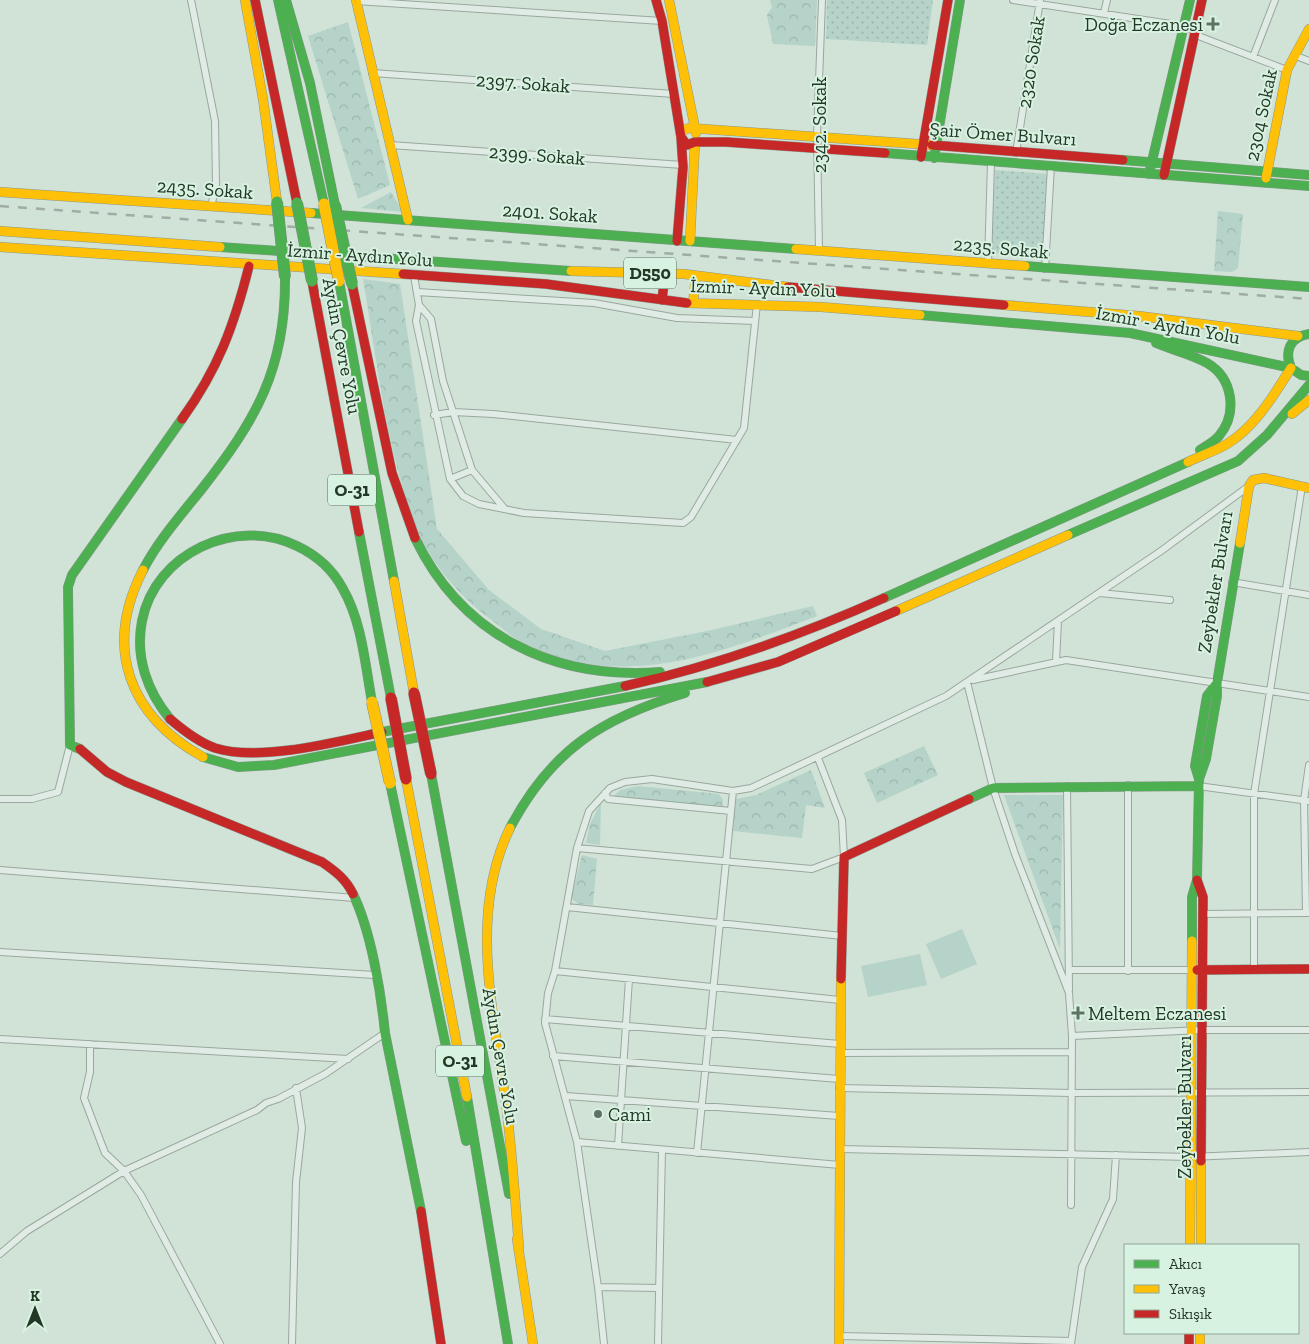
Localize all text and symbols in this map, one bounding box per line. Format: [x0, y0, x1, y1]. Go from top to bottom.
place label: Doğa Eczanesi [1085, 13, 1203, 36]
street label: 2320 Sokak [1012, 14, 1050, 110]
marker: Doğa Eczanesi [1207, 18, 1219, 30]
street label: 2304 Sokak [1240, 67, 1282, 163]
street label: 2397. Sokak [475, 68, 571, 98]
street label: 2342. Sokak [808, 77, 831, 173]
street label: Şair Ömer Bulvarı [929, 117, 1077, 151]
street label: 2399. Sokak [488, 140, 586, 170]
street label: 2435. Sokak [156, 174, 254, 204]
street label: 2401. Sokak [502, 198, 599, 228]
street label: 2235. Sokak [952, 232, 1050, 264]
street label: İzmir - Aydın Yolu [287, 238, 434, 272]
road number: D550 [624, 258, 676, 288]
street label: İzmir - Aydın Yolu [690, 274, 837, 302]
street label: Aydın Çevre Yolu [317, 276, 367, 417]
street label: İzmir - Aydın Yolu [1094, 301, 1242, 349]
road number: O-31 [328, 474, 376, 506]
street label: Zeybekler Bulvarı [1192, 509, 1238, 655]
street label: Aydın Çevre Yolu [478, 986, 524, 1127]
place label: Meltem Eczanesi [1088, 1002, 1226, 1025]
marker: Meltem Eczanesi [1072, 1007, 1084, 1019]
street label: Zeybekler Bulvarı [1173, 1035, 1196, 1179]
road number: O-31 [436, 1046, 484, 1076]
place label: Cami [608, 1103, 651, 1126]
marker: Cami [592, 1108, 604, 1120]
legend [1124, 1244, 1299, 1334]
text: Akıcı [1169, 1255, 1202, 1273]
text: Yavaş [1168, 1280, 1206, 1298]
north arrow [10, 1284, 60, 1334]
text: K [30, 1288, 40, 1305]
text: Sıkışık [1169, 1305, 1212, 1323]

